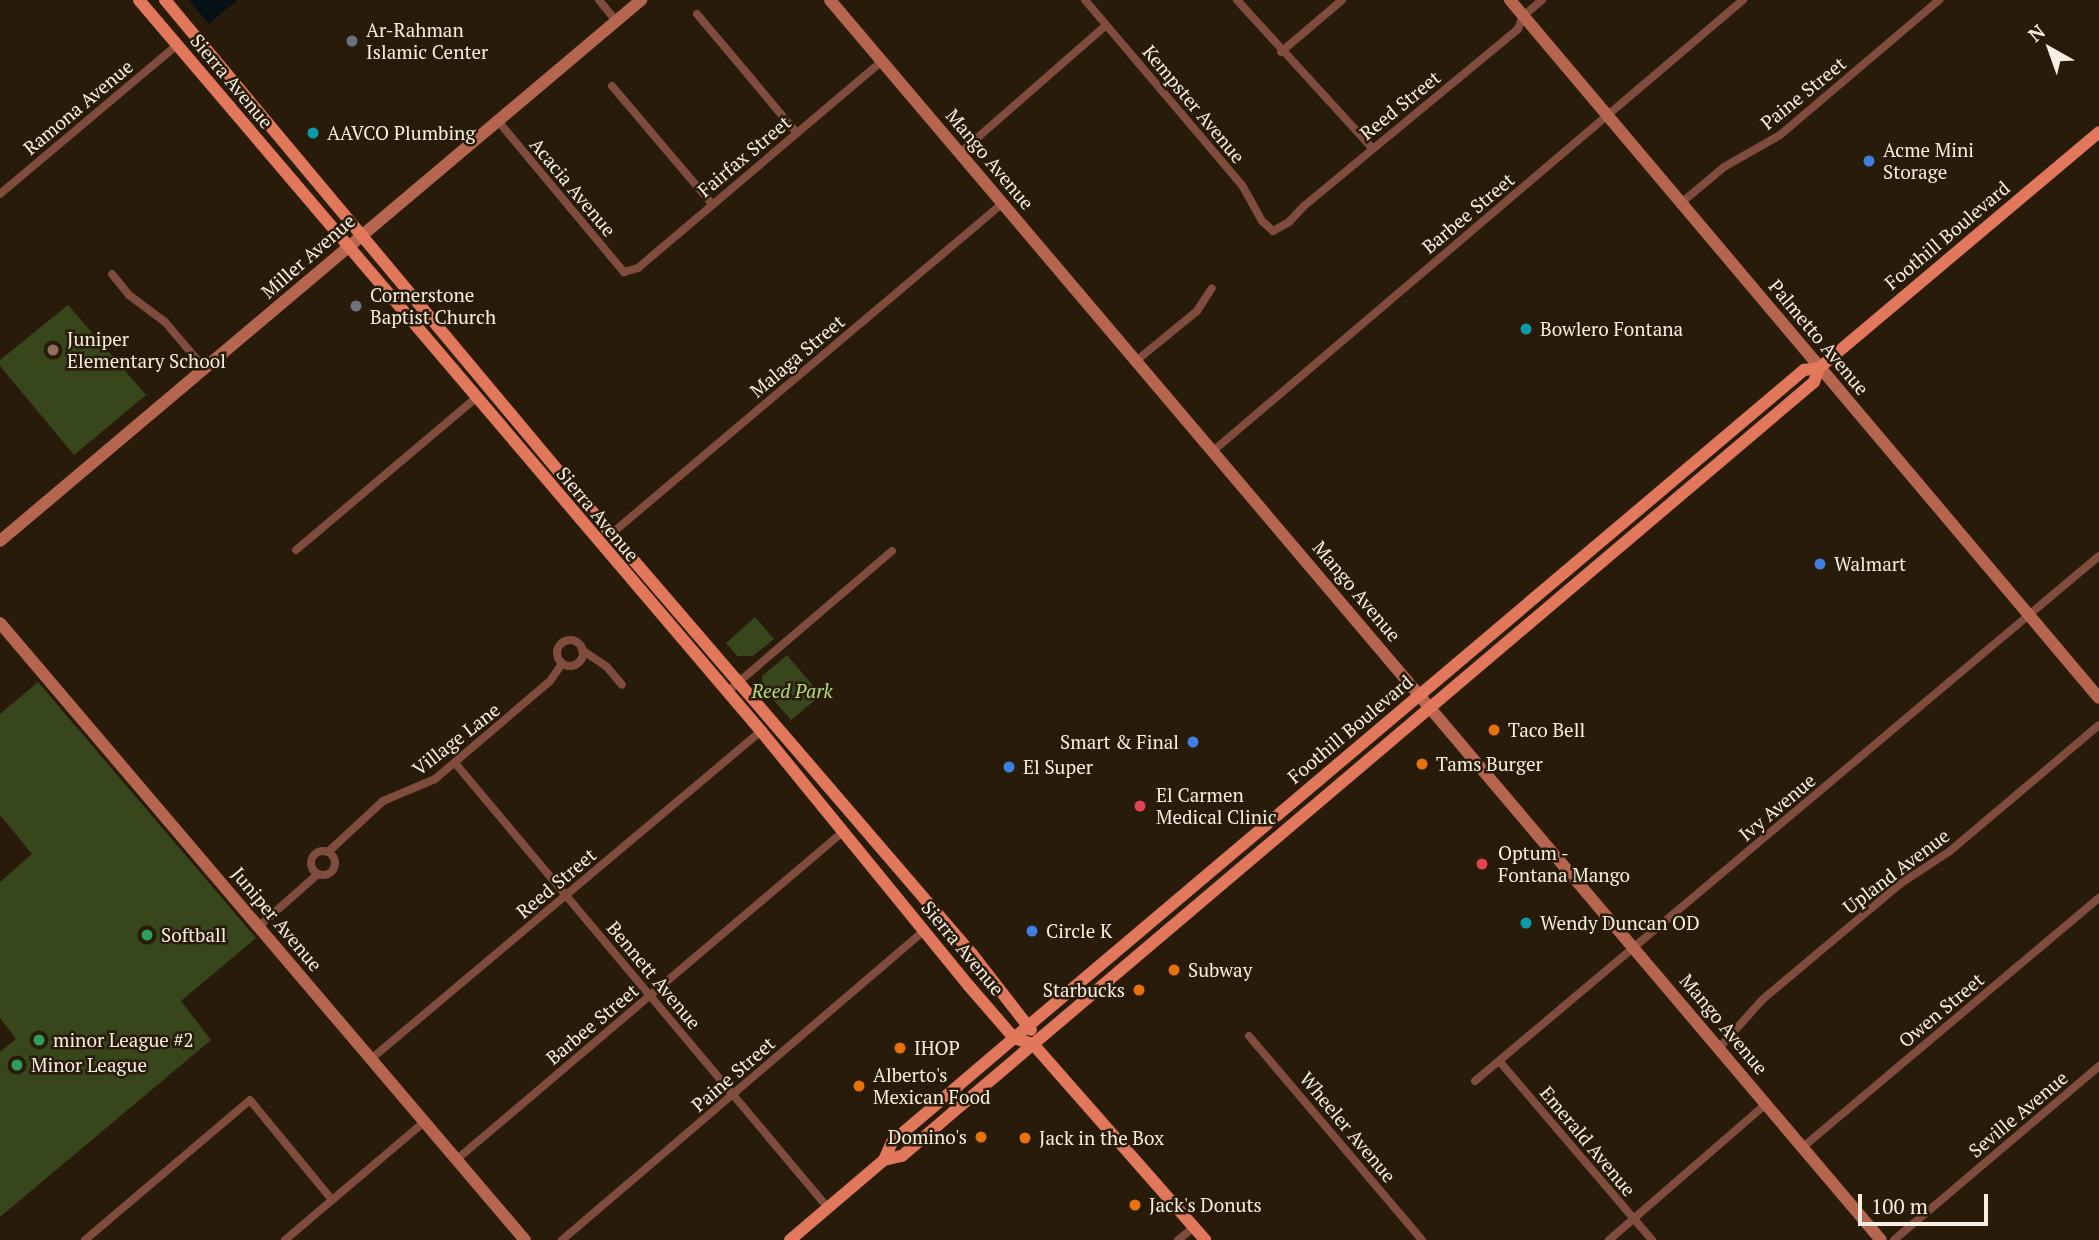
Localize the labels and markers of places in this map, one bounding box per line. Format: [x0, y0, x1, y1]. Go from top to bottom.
place label: Ar-Rahman Islamic Center [366, 19, 488, 63]
marker: Ar-Rahman Islamic Center [344, 33, 360, 49]
place label: AAVCO Plumbing [327, 122, 475, 144]
marker: AAVCO Plumbing [305, 125, 321, 141]
place label: Acme Mini Storage [1883, 139, 1974, 183]
marker: Acme Mini Storage [1861, 153, 1877, 169]
place label: Cornerstone Baptist Church [370, 284, 496, 328]
marker: Cornerstone Baptist Church [348, 298, 364, 314]
place label: Bowlero Fontana [1540, 318, 1683, 340]
marker: Bowlero Fontana [1518, 321, 1534, 337]
place label: Juniper Elementary School [67, 328, 226, 372]
marker: Juniper Elementary School [45, 342, 61, 358]
place label: Walmart [1834, 553, 1906, 575]
marker: Walmart [1812, 556, 1828, 572]
place label: Taco Bell [1508, 719, 1585, 741]
marker: Taco Bell [1486, 722, 1502, 738]
place label: Smart & Final [1060, 731, 1179, 753]
marker: Smart & Final [1185, 734, 1201, 750]
place label: Tams Burger [1436, 753, 1543, 775]
place label: El Super [1023, 756, 1093, 778]
marker: Tams Burger [1414, 756, 1430, 772]
marker: El Super [1001, 759, 1017, 775]
place label: El Carmen Medical Clinic [1156, 784, 1277, 828]
marker: El Carmen Medical Clinic [1130, 796, 1150, 816]
place label: Optum - Fontana Mango [1498, 842, 1630, 886]
marker: Optum - Fontana Mango [1472, 854, 1492, 874]
place label: Wendy Duncan OD [1540, 912, 1700, 934]
marker: Wendy Duncan OD [1518, 915, 1534, 931]
place label: Circle K [1046, 920, 1112, 942]
marker: Circle K [1024, 923, 1040, 939]
place label: Softball [161, 924, 226, 946]
marker: Softball [139, 927, 155, 943]
place label: Subway [1188, 959, 1252, 981]
marker: Subway [1166, 962, 1182, 978]
place label: Starbucks [1043, 979, 1125, 1001]
marker: Starbucks [1131, 982, 1147, 998]
place label: minor League #2 [53, 1029, 194, 1051]
marker: minor League #2 [31, 1032, 47, 1048]
place label: IHOP [914, 1037, 960, 1059]
marker: IHOP [892, 1040, 908, 1056]
place label: Minor League [31, 1054, 147, 1076]
marker: Minor League [9, 1057, 25, 1073]
place label: Alberto's Mexican Food [873, 1064, 991, 1108]
marker: Alberto's Mexican Food [851, 1078, 867, 1094]
place label: Domino's [888, 1126, 967, 1148]
place label: Jack in the Box [1039, 1127, 1164, 1149]
marker: Domino's [973, 1129, 989, 1145]
marker: Jack in the Box [1017, 1130, 1033, 1146]
place label: Jack's Donuts [1149, 1194, 1262, 1216]
marker: Jack's Donuts [1127, 1197, 1143, 1213]

